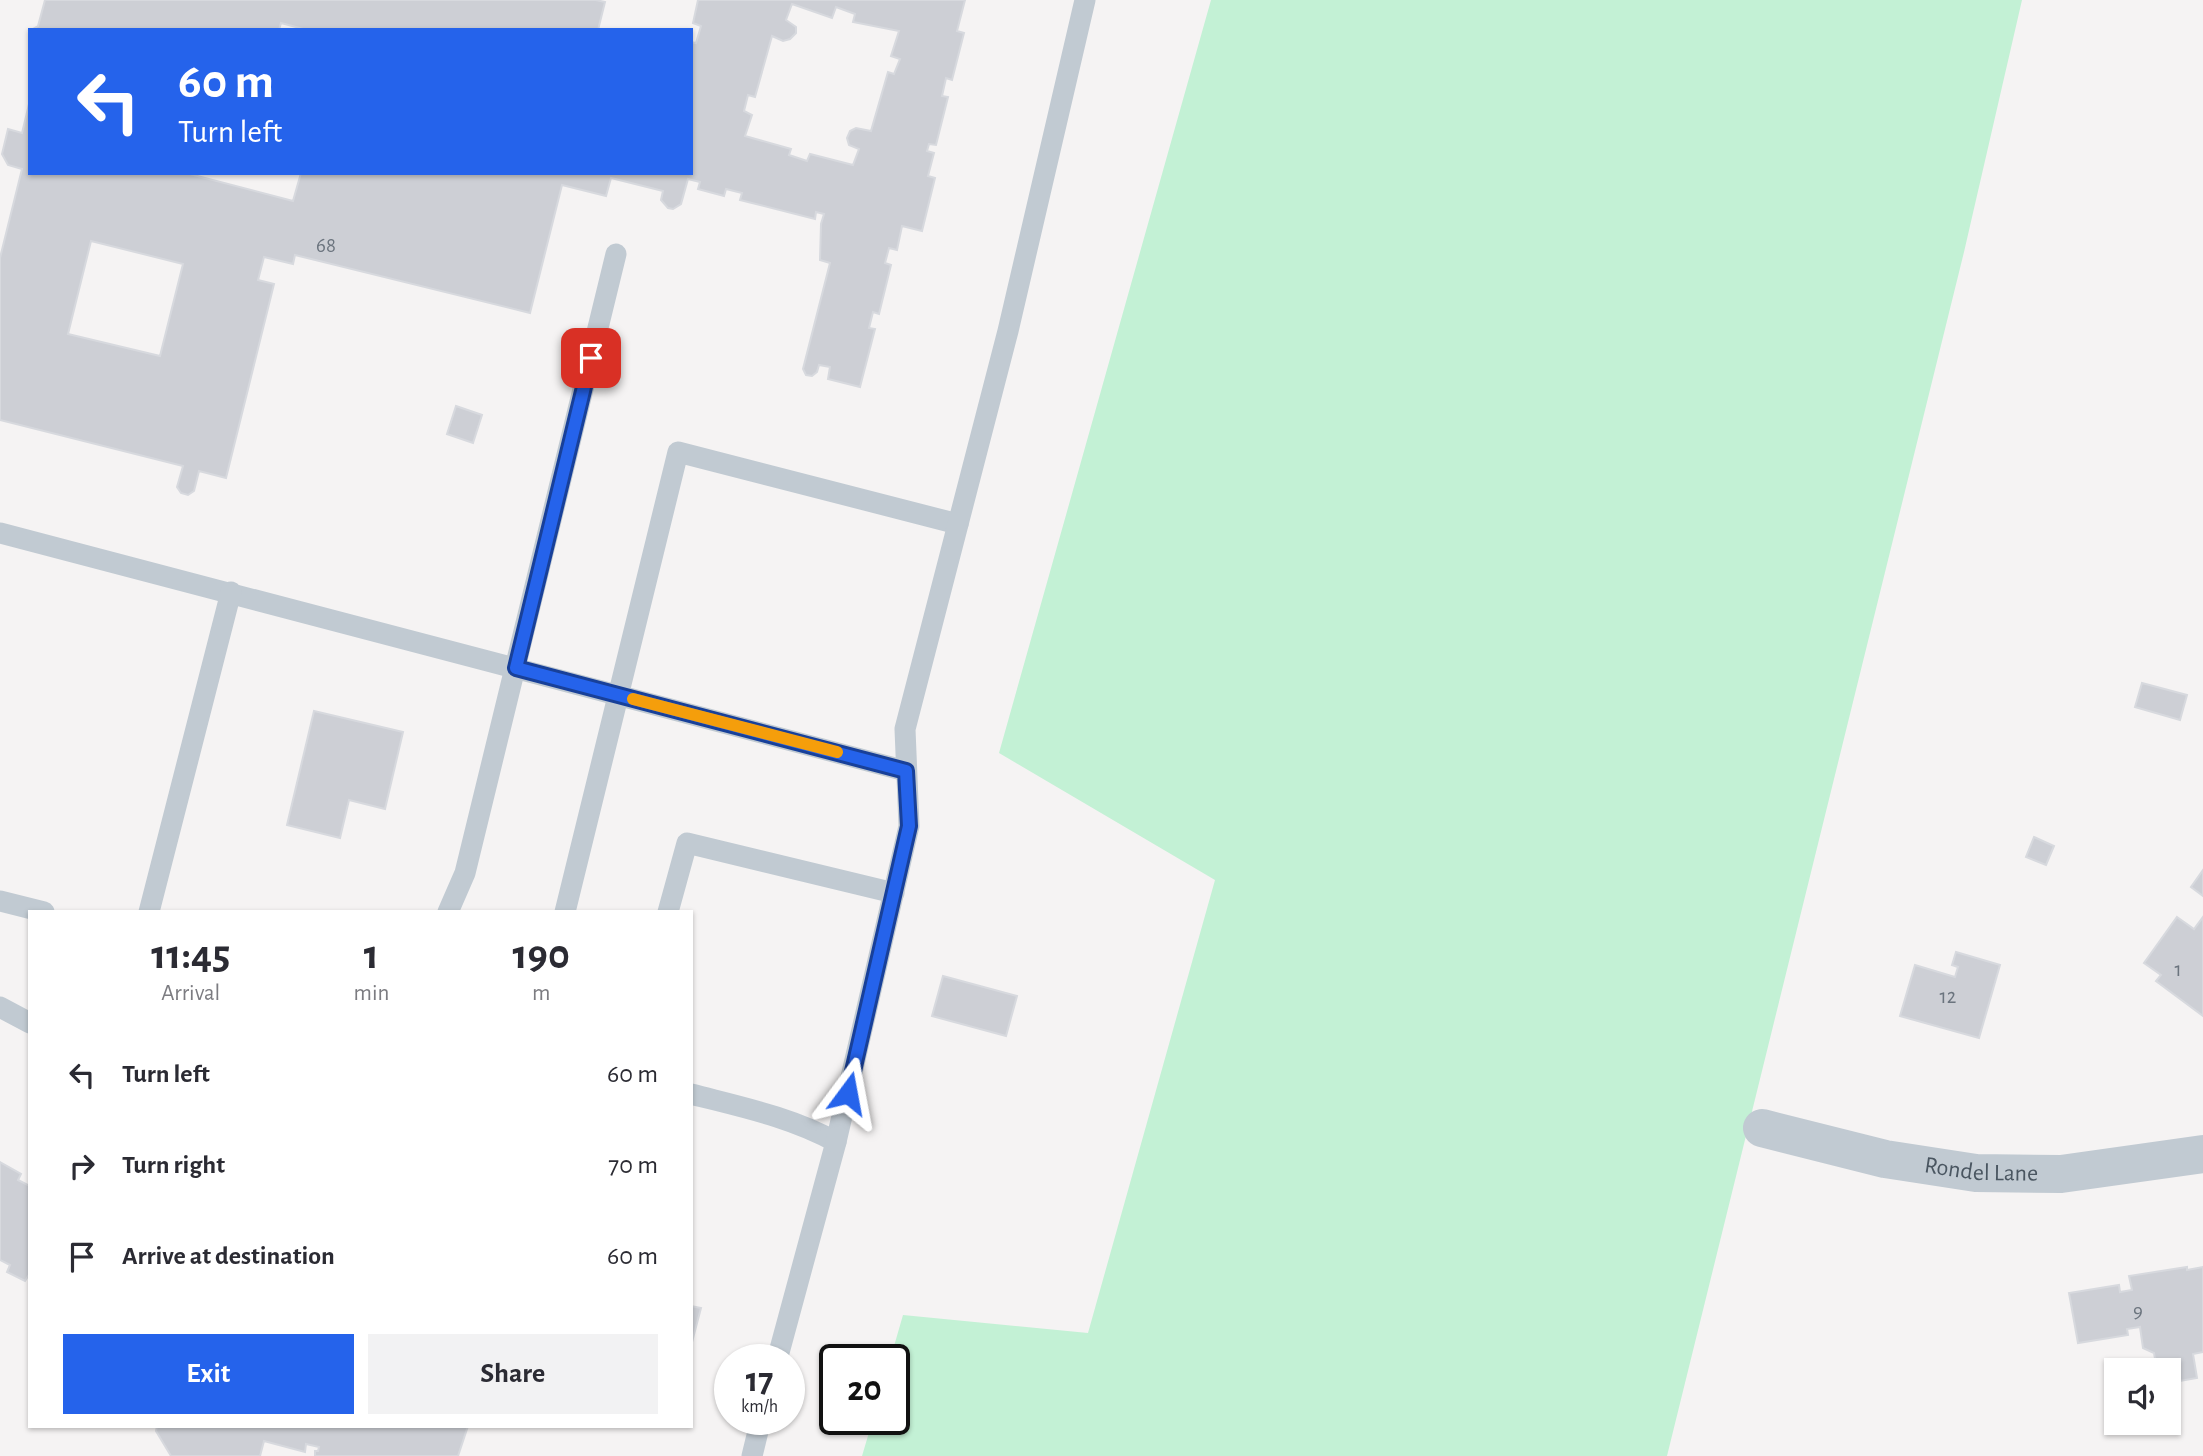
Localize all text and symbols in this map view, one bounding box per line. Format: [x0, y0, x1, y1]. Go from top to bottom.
icon: left [63, 56, 154, 147]
text: 60 m [178, 58, 274, 107]
text: Turn left [178, 116, 282, 148]
house number: 68 [316, 235, 336, 256]
pin [561, 328, 621, 388]
icon: arrive [572, 339, 610, 377]
text: 11:45 [151, 934, 230, 976]
text: 1 [364, 934, 379, 976]
text: 190 [513, 934, 570, 976]
house number: 1 [2174, 959, 2182, 980]
text: Arrival [161, 982, 220, 1005]
text: min [353, 982, 389, 1005]
text: m [532, 982, 550, 1005]
house number: 12 [1940, 986, 1956, 1007]
icon: left [63, 1056, 101, 1094]
position arrow [811, 1056, 885, 1130]
text: Turn left [122, 1061, 210, 1087]
text: 60 m [607, 1061, 658, 1087]
icon: right [63, 1147, 101, 1185]
text: Turn right [122, 1152, 225, 1178]
text: 70 m [608, 1152, 658, 1178]
street label: Rondel Lane [1923, 1153, 2038, 1186]
icon: arrive [63, 1238, 101, 1276]
text: Arrive at destination [122, 1243, 335, 1269]
text: 60 m [607, 1243, 658, 1269]
house number: 9 [2133, 1300, 2143, 1321]
button: Exit [63, 1334, 354, 1414]
button: Share [368, 1334, 658, 1414]
speed limit sign: 20 [819, 1344, 910, 1435]
map controls [2104, 1358, 2181, 1435]
button: sound [2104, 1358, 2181, 1435]
text: 17 [746, 1363, 773, 1398]
text: km/h [741, 1398, 778, 1416]

